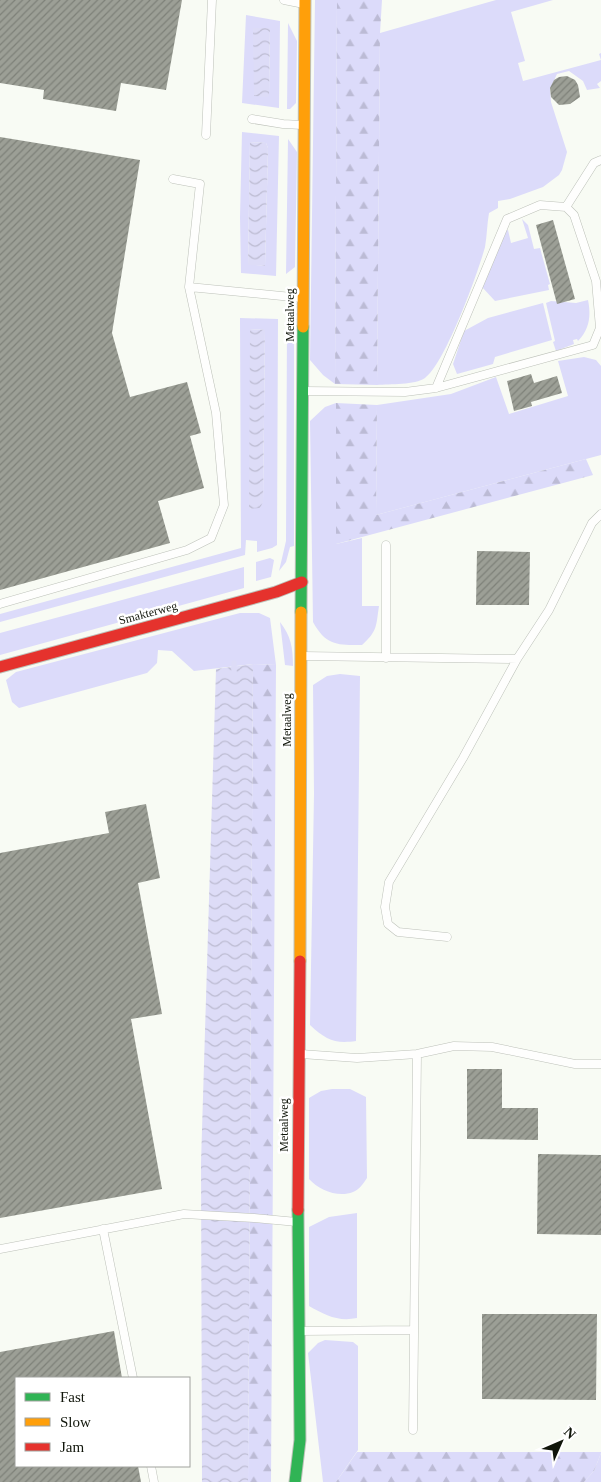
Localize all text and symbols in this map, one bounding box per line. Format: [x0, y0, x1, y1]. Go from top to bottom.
street label: Metaalweg [283, 288, 297, 342]
street label: Smakterweg [117, 598, 179, 628]
street label: Metaalweg [280, 693, 294, 747]
street label: Metaalweg [277, 1098, 291, 1152]
legend [15, 1377, 190, 1467]
text: Fast [60, 1389, 86, 1405]
text: Slow [60, 1414, 91, 1430]
north arrow [536, 1417, 586, 1467]
text: N [561, 1424, 579, 1442]
text: Jam [60, 1439, 84, 1455]

